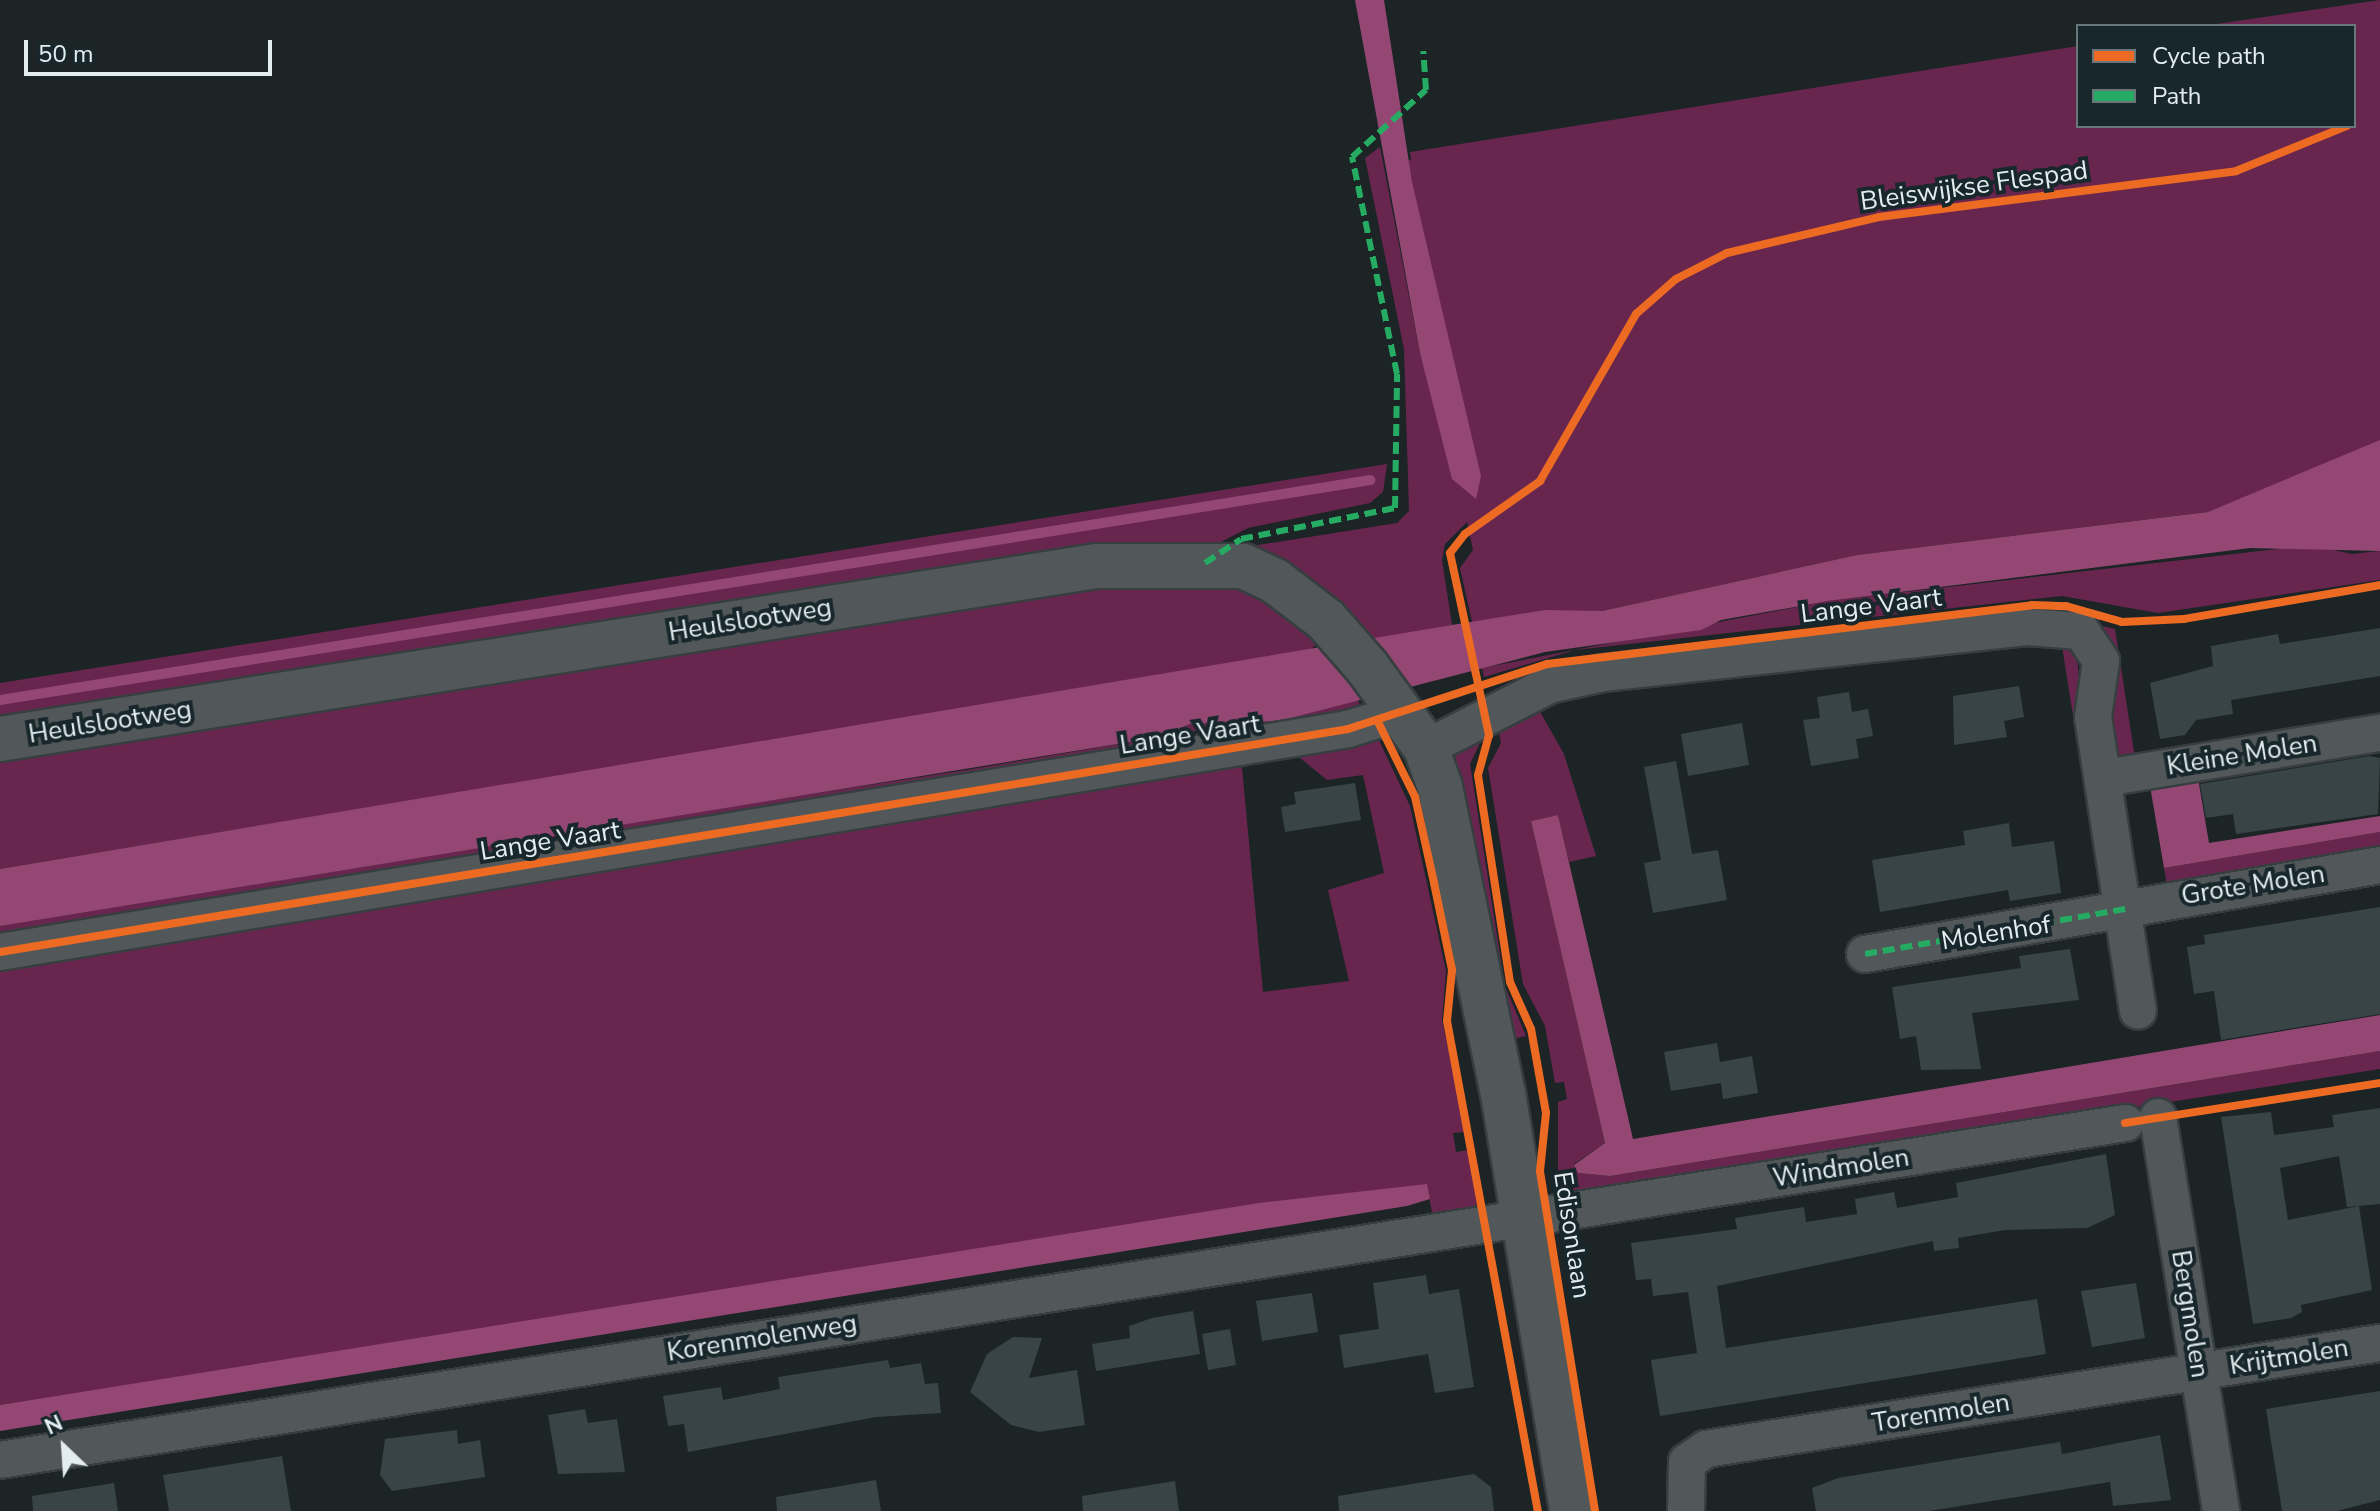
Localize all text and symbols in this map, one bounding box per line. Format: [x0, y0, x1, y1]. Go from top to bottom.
scale bar [28, 24, 276, 74]
legend [2076, 24, 2356, 128]
text: 50 m [38, 38, 94, 70]
text: Cycle path [2152, 40, 2266, 72]
text: Path [2152, 80, 2201, 112]
street label: Bleiswijkse Flespad [1858, 155, 2090, 217]
street label: Lange Vaart [1799, 582, 1943, 630]
street label: Heulslootweg [666, 592, 834, 648]
street label: Heulslootweg [26, 694, 194, 750]
street label: Lange Vaart [1118, 709, 1262, 761]
street label: Kleine Molen [2165, 728, 2319, 782]
street label: Lange Vaart [478, 815, 622, 867]
street label: Grote Molen [2179, 858, 2327, 912]
street label: Molenhof [1939, 909, 2053, 957]
street label: Windmolen [1771, 1142, 1911, 1194]
street label: Edisonlaan [1547, 1169, 1597, 1301]
street label: Bergmolen [2165, 1248, 2215, 1380]
street label: Korenmolenweg [665, 1308, 859, 1368]
street label: Krijtmolen [2227, 1332, 2351, 1382]
street label: Torenmolen [1870, 1387, 2012, 1439]
north arrow [24, 1407, 104, 1487]
text: N [40, 1408, 68, 1442]

